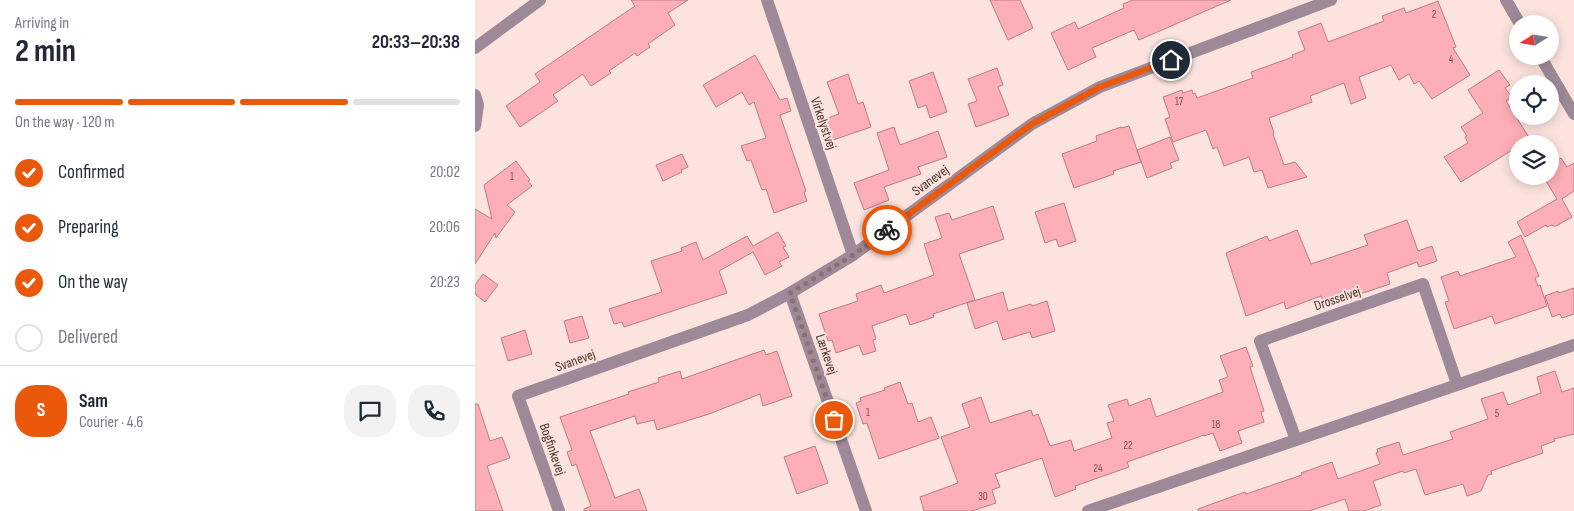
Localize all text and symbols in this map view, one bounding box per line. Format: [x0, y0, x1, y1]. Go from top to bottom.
house number: 2 [1432, 8, 1437, 21]
text: Arriving in [15, 14, 69, 33]
north arrow [1509, 15, 1559, 65]
map controls [1509, 15, 1559, 185]
text: 20:33–20:38 [372, 31, 460, 54]
text: 2 min [15, 32, 76, 71]
pin [1150, 39, 1192, 81]
icon: home [1157, 46, 1185, 74]
house number: 4 [1449, 53, 1454, 66]
button: locate [1509, 75, 1559, 125]
street label: Virkelystvej [807, 95, 840, 152]
house number: 17 [1175, 95, 1184, 108]
text: On the way · 120 m [15, 113, 114, 132]
button: layers [1509, 135, 1559, 185]
icon: check [15, 159, 43, 187]
text: Confirmed [58, 161, 125, 184]
street label: Svanevej [909, 161, 952, 199]
text: 20:02 [430, 163, 460, 182]
house number: 1 [510, 170, 514, 183]
courier [862, 205, 912, 255]
icon: check [15, 214, 43, 242]
text: Preparing [58, 216, 119, 239]
icon: bike [873, 216, 901, 244]
text: 20:06 [429, 218, 460, 237]
icon: check [15, 269, 43, 297]
text: On the way [58, 271, 128, 294]
text: 20:23 [430, 273, 460, 292]
street label: Drosselvej [1312, 283, 1363, 314]
text: Delivered [58, 326, 118, 349]
street label: Lærkevej [812, 332, 841, 377]
street label: Svanevej [553, 345, 598, 376]
button: chat [344, 385, 396, 437]
button: phone [408, 385, 460, 437]
text: Sam [79, 390, 108, 413]
text: S [37, 399, 45, 422]
pin [813, 399, 855, 441]
icon: bag [820, 406, 848, 434]
house number: 1 [866, 406, 870, 419]
house number: 5 [1495, 407, 1499, 420]
text: Courier · 4.6 [79, 413, 143, 432]
house number: 18 [1212, 418, 1221, 431]
street label: Bogfinkevej [536, 421, 569, 477]
house number: 22 [1123, 439, 1133, 452]
house number: 24 [1093, 462, 1103, 475]
house number: 30 [978, 490, 988, 503]

